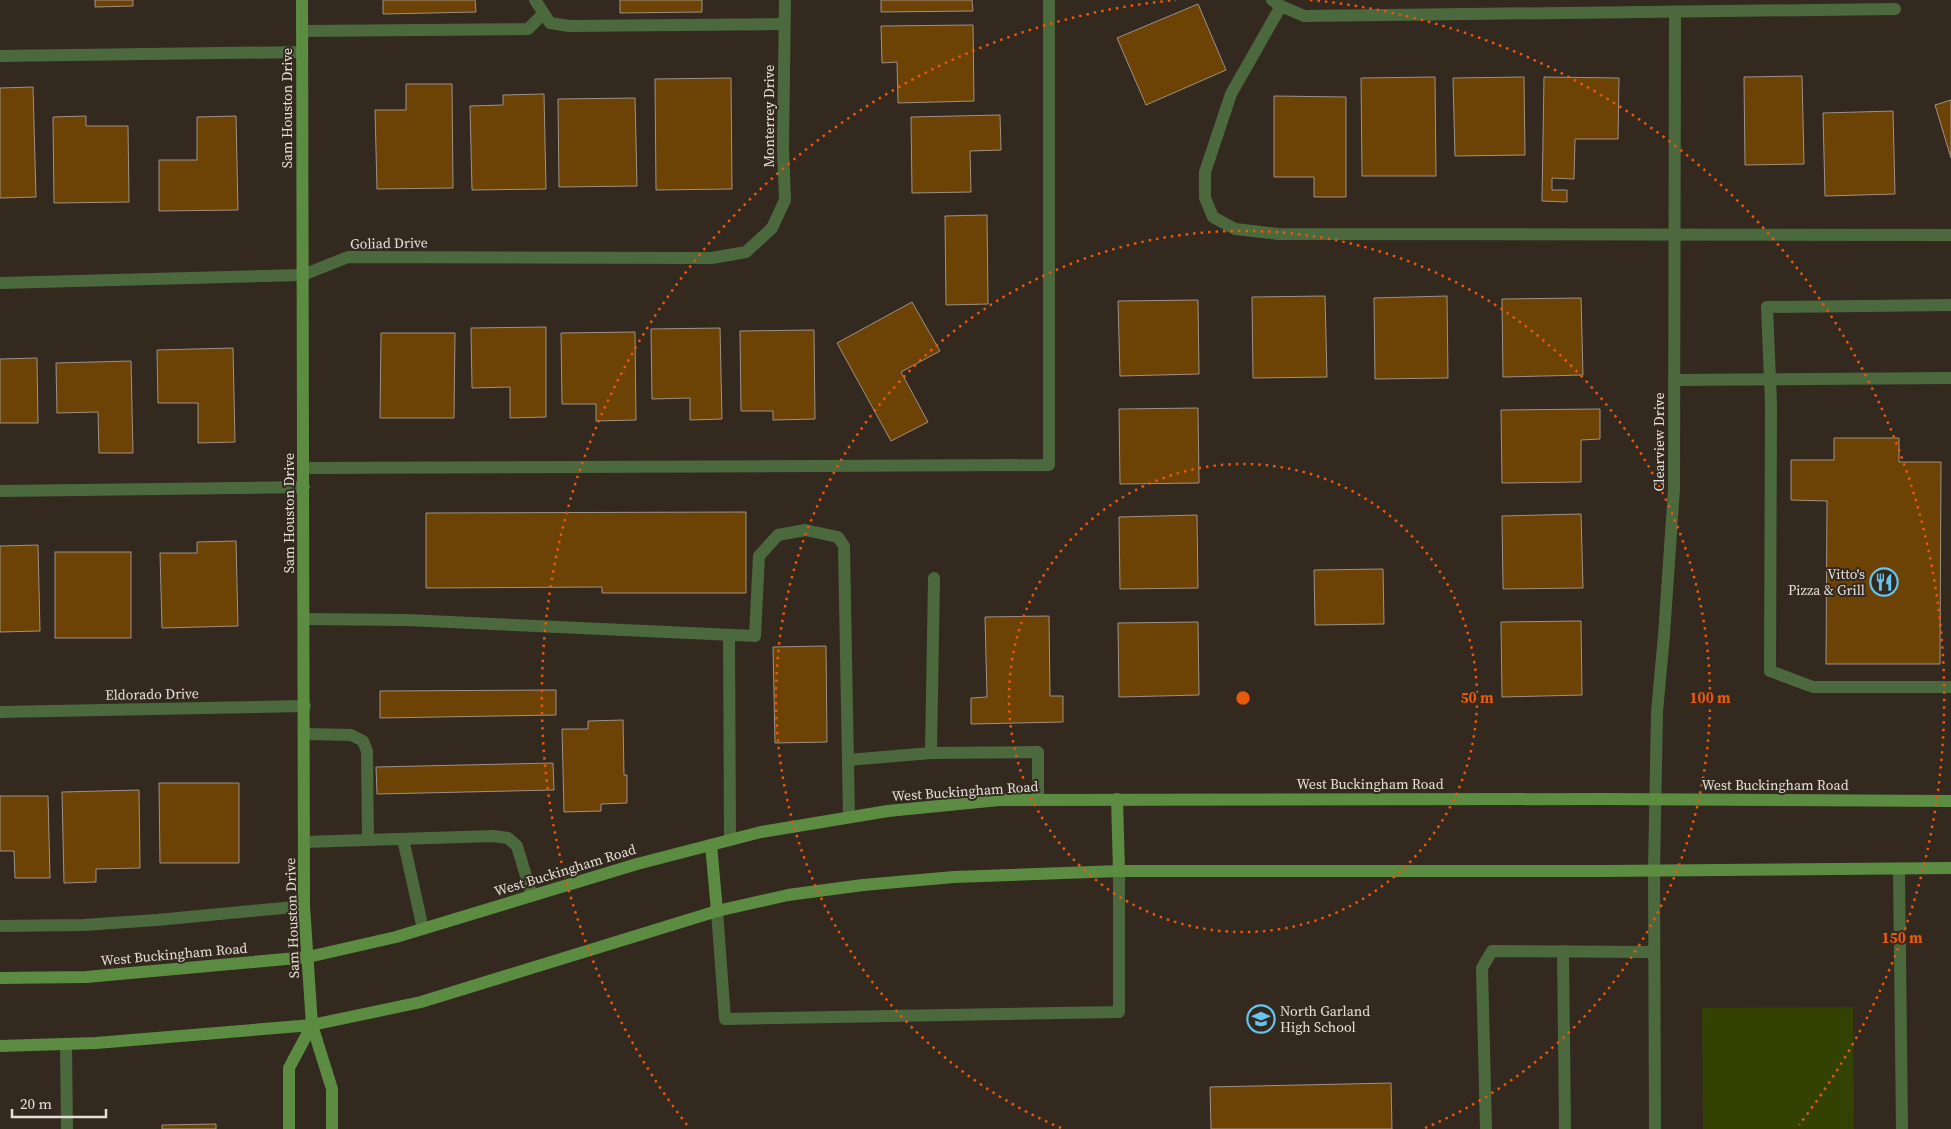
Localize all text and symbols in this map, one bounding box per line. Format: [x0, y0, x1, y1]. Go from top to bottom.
street label: Sam Houston Drive [277, 48, 297, 168]
street label: Monterrey Drive [759, 64, 779, 168]
street label: Goliad Drive [350, 232, 428, 254]
street label: Clearview Drive [1649, 392, 1669, 492]
street label: Sam Houston Drive [279, 453, 299, 573]
place label: Vitto's Pizza & Grill [1788, 564, 1865, 600]
restaurant icon: Vitto's Pizza & Grill [1869, 567, 1899, 597]
street label: Eldorado Drive [105, 683, 199, 705]
text: 50 m [1460, 687, 1494, 708]
text: 100 m [1689, 687, 1731, 708]
centre of rings [1234, 689, 1252, 707]
street label: West Buckingham Road [1296, 774, 1444, 794]
street label: West Buckingham Road [1701, 775, 1849, 795]
street label: West Buckingham Road [891, 776, 1039, 806]
street label: West Buckingham Road [492, 839, 638, 901]
street label: Sam Houston Drive [280, 858, 304, 978]
text: 150 m [1881, 927, 1923, 948]
street label: West Buckingham Road [100, 938, 248, 970]
place label: North Garland High School [1280, 1001, 1370, 1037]
school or university icon: North Garland High School [1246, 1004, 1276, 1034]
scale bar [12, 1086, 106, 1118]
text: 20 m [20, 1093, 52, 1114]

